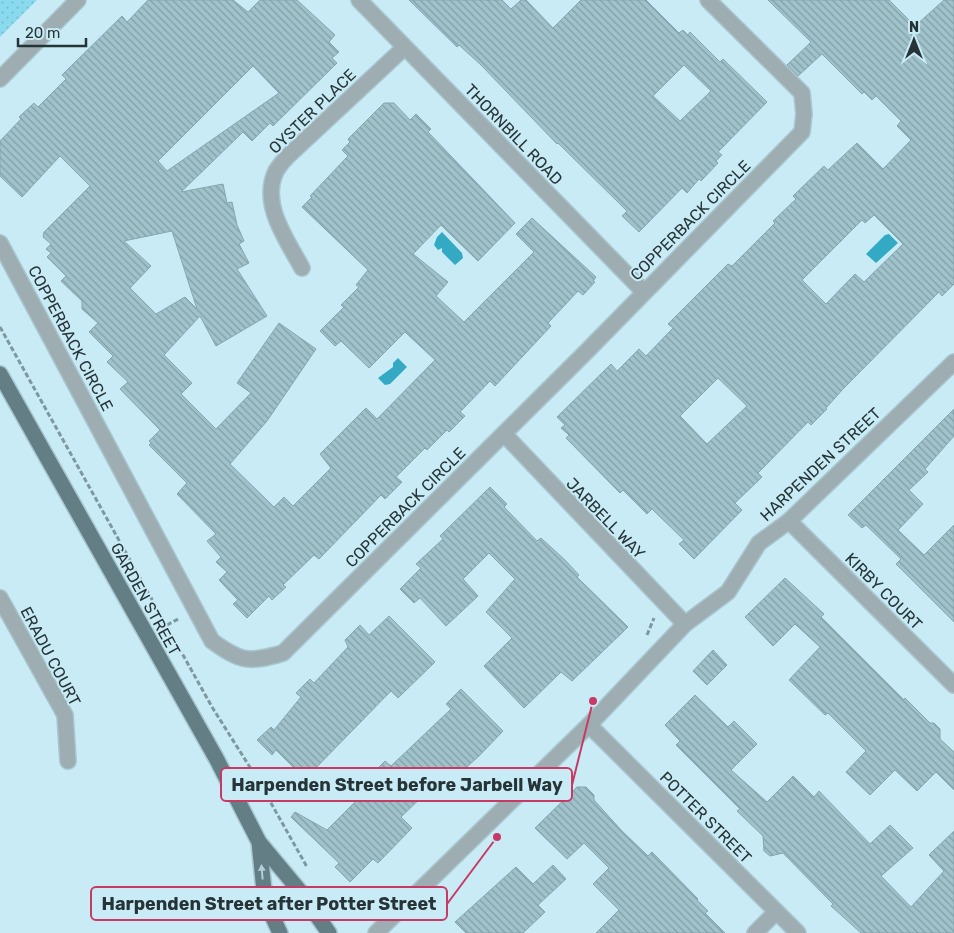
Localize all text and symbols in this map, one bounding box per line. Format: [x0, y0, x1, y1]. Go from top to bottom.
scale bar [18, 15, 85, 47]
north arrow [889, 15, 939, 65]
text: N [909, 19, 919, 36]
text: 20 m [25, 24, 60, 42]
street label: OYSTER PLACE [265, 65, 360, 158]
street label: THORNBILL ROAD [461, 80, 567, 189]
street label: COPPERBACK CIRCLE [626, 156, 754, 284]
street label: COPPERBACK CIRCLE [24, 262, 117, 414]
street label: HARPENDEN STREET [756, 404, 884, 525]
street label: COPPERBACK CIRCLE [341, 443, 469, 571]
street label: JARBELL WAY [562, 474, 649, 563]
street label: GARDEN STREET [107, 540, 184, 659]
street label: KIRBY COURT [841, 549, 926, 634]
street label: ERADU COURT [16, 603, 85, 709]
callout: Harpenden Street before Jarbell Way [221, 768, 572, 801]
street label: POTTER STREET [656, 768, 755, 867]
text: Harpenden Street before Jarbell Way [231, 774, 563, 796]
one-way arrow [258, 863, 266, 879]
callout: Harpenden Street after Potter Street [91, 887, 447, 920]
text: Harpenden Street after Potter Street [102, 893, 436, 915]

